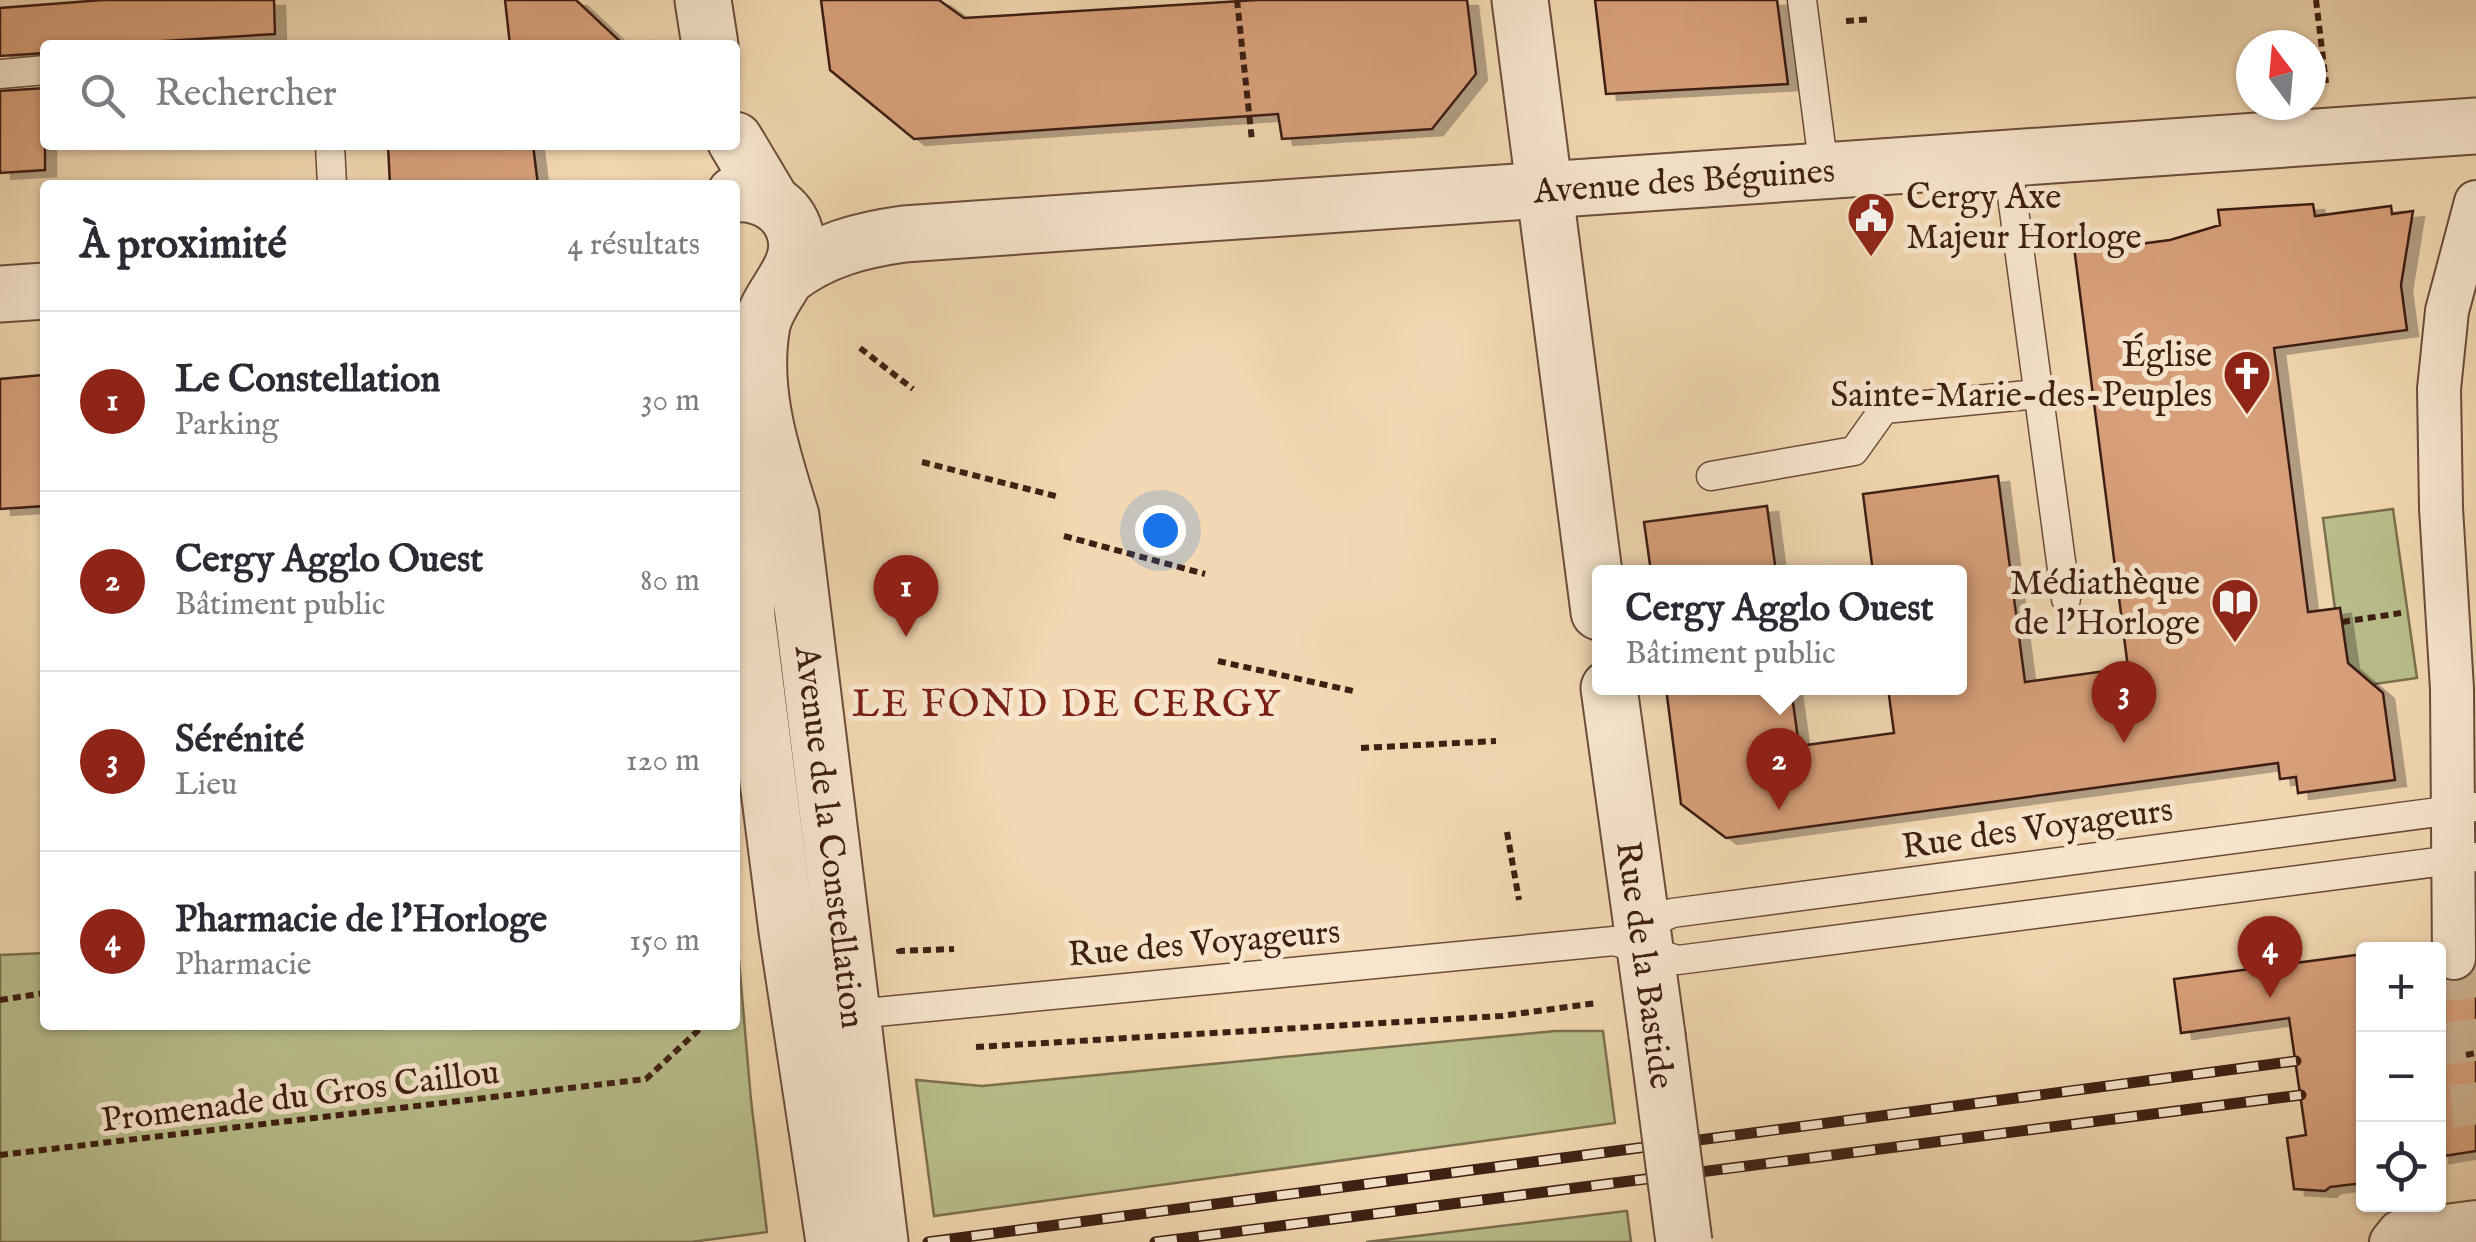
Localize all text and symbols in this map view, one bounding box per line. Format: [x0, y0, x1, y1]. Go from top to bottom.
north arrow [2236, 30, 2326, 120]
search box [40, 40, 740, 150]
icon: search [75, 68, 130, 123]
text: Rechercher [155, 71, 337, 119]
street label: Avenue des Béguines [1531, 150, 1836, 216]
place label: Cergy Axe Majeur Horloge [1906, 176, 2141, 261]
public building icon: Cergy Axe Majeur Horloge [1845, 190, 1897, 258]
text: À proximité [80, 219, 287, 272]
text: 4 résultats [567, 225, 700, 266]
place label: Église Sainte-Marie-des-Peuples [1830, 332, 2212, 419]
church icon: Église Sainte-Marie-des-Peuples [2221, 348, 2273, 416]
text: Le Constellation [175, 357, 441, 405]
text: 1 [107, 381, 118, 422]
text: 30 m [641, 381, 700, 422]
text: Parking [175, 405, 279, 446]
your location [1135, 505, 1186, 556]
text: Cergy Agglo Ouest [175, 537, 483, 585]
pin: 1 [874, 554, 938, 637]
text: 2 [105, 561, 120, 602]
text: 80 m [640, 561, 700, 602]
place label: Médiathèque de l'Horloge [2010, 562, 2200, 647]
popup [1592, 565, 1967, 695]
library icon: Médiathèque de l'Horloge [2209, 576, 2261, 644]
text: Bâtiment public [175, 585, 385, 626]
text: Cergy Agglo Ouest [1625, 586, 1934, 634]
text: Bâtiment public [1625, 634, 1836, 675]
street label: Avenue de la Constellation [783, 643, 874, 1031]
pin: 3 [2092, 660, 2156, 743]
district label: LE FOND DE CERGY [852, 682, 1282, 730]
text: Sérénité [175, 717, 304, 765]
pin: 2 [1746, 728, 1812, 810]
text: 3 [107, 741, 118, 782]
text: 120 m [626, 741, 700, 782]
text: Lieu [175, 765, 237, 806]
street label: Rue des Voyageurs [1899, 788, 2176, 871]
street label: Rue de la Bastide [1604, 839, 1683, 1092]
text: Pharmacie de l'Horloge [175, 897, 547, 945]
street label: Rue des Voyageurs [1066, 910, 1342, 979]
pin: 4 [2238, 916, 2302, 998]
text: 4 [105, 921, 120, 962]
text: 150 m [629, 921, 700, 962]
map controls [2356, 942, 2446, 1212]
button: + [2356, 942, 2446, 1032]
text: Pharmacie [175, 945, 312, 986]
button: − [2356, 1032, 2446, 1122]
street label: Promenade du Gros Caillou [99, 1051, 502, 1144]
button: locate [2356, 1122, 2446, 1212]

